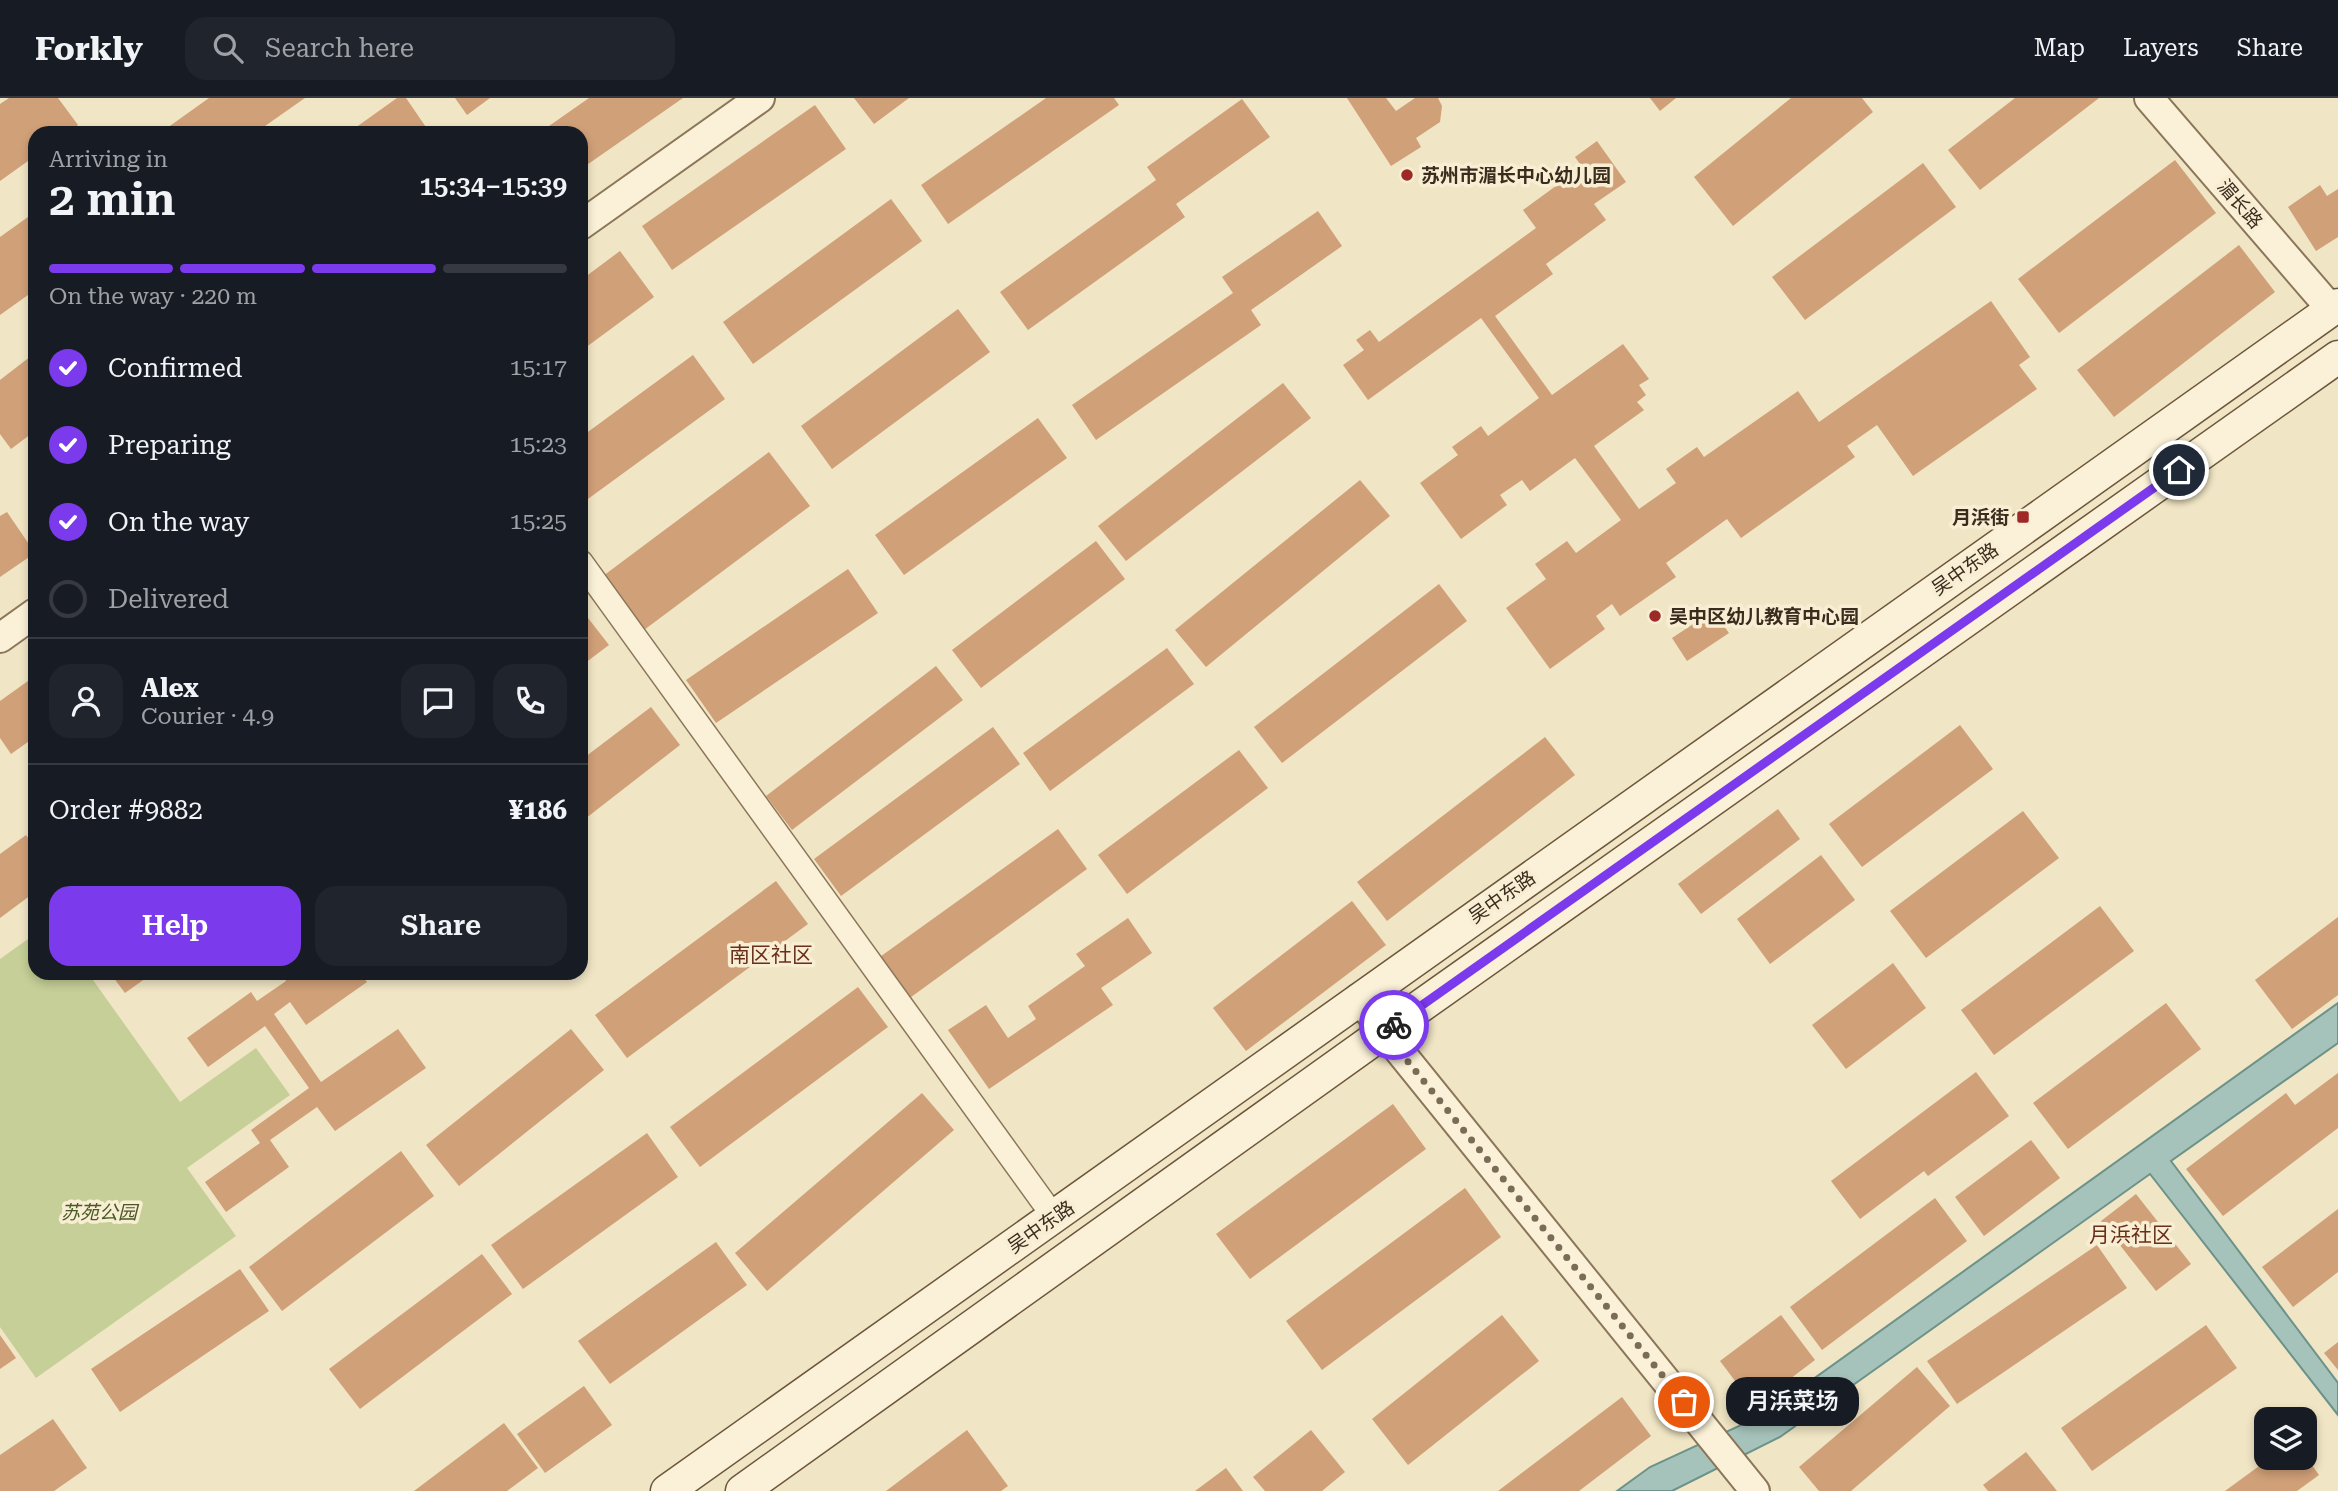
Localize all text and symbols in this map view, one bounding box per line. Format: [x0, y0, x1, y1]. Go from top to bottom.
search box [185, 17, 675, 80]
text: Forkly [35, 29, 143, 68]
icon: search [209, 29, 247, 67]
text: Search here [265, 33, 414, 63]
text: Map [2034, 34, 2085, 62]
text: Layers [2123, 34, 2199, 62]
text: Share [2237, 34, 2303, 62]
text: Arriving in [49, 146, 168, 173]
place label: 苏州市湄长中心幼儿园 [1421, 164, 1611, 187]
marker: 苏州市湄长中心幼儿园 [1399, 167, 1415, 183]
text: 15:34–15:39 [419, 171, 567, 201]
text: 2 min [49, 172, 176, 226]
street label: 湄长路 [2213, 175, 2267, 233]
text: On the way · 220 m [49, 283, 257, 310]
icon: check [49, 349, 87, 387]
text: Confirmed [108, 353, 243, 383]
text: 15:17 [510, 354, 567, 381]
icon: check [49, 426, 87, 464]
text: Preparing [108, 430, 231, 460]
text: 15:23 [510, 431, 567, 458]
pin [2149, 440, 2209, 500]
icon: home [2160, 451, 2198, 489]
icon: check [49, 503, 87, 541]
place label: 月浜街 [1952, 506, 2009, 529]
text: On the way [108, 507, 249, 537]
text: 15:25 [510, 508, 567, 535]
marker: 月浜街 [2015, 509, 2031, 525]
street label: 吴中东路 [1927, 538, 2003, 600]
text: Delivered [108, 584, 229, 614]
place label: 吴中区幼儿教育中心园 [1669, 605, 1859, 628]
marker: 吴中区幼儿教育中心园 [1647, 608, 1663, 624]
button: person [49, 664, 123, 738]
button: chat [401, 664, 475, 738]
button: phone [493, 664, 567, 738]
text: Alex [141, 673, 199, 703]
text: Courier · 4.9 [141, 703, 274, 730]
text: Order #9882 [49, 795, 203, 825]
text: ¥186 [509, 795, 567, 825]
street label: 吴中东路 [1464, 866, 1540, 928]
button: Help [49, 886, 301, 966]
button: Share [315, 886, 567, 966]
district label: 南区社区 [729, 943, 813, 967]
courier [1359, 990, 1429, 1060]
icon: bike [1375, 1006, 1413, 1044]
street label: 吴中东路 [1003, 1196, 1079, 1258]
park label: 苏苑公园 [61, 1201, 140, 1224]
district label: 月浜社区 [2089, 1223, 2173, 1247]
pin [1654, 1372, 1714, 1432]
callout: 月浜菜场 [1726, 1378, 1859, 1426]
icon: bag [1665, 1383, 1703, 1421]
text: 月浜菜场 [1747, 1388, 1839, 1415]
map controls [2254, 1407, 2317, 1470]
button: layers [2254, 1407, 2317, 1470]

